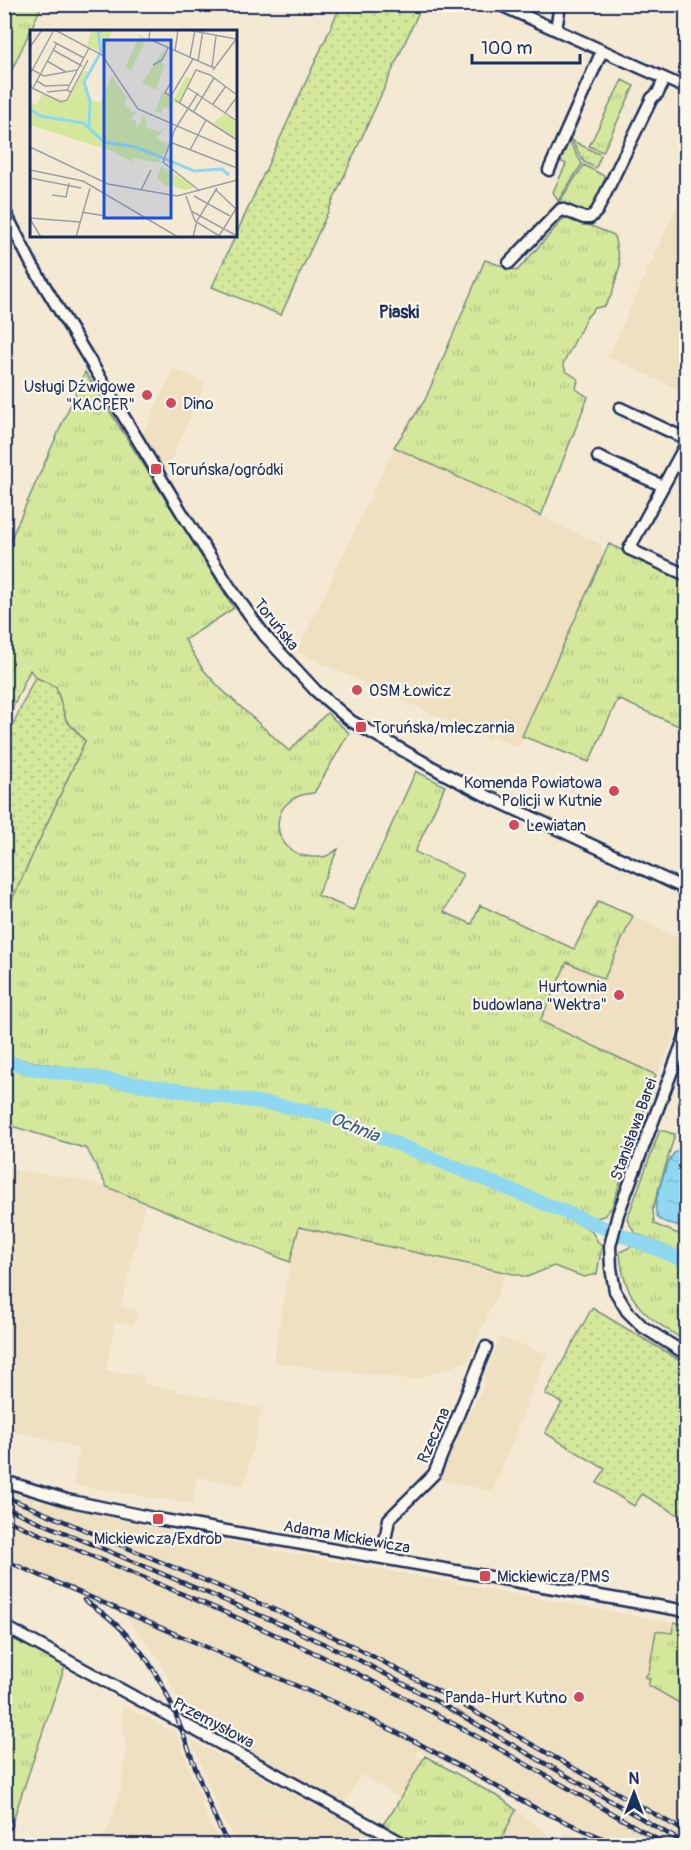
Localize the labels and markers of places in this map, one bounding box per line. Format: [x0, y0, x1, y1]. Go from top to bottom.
place label: Usługi Dźwigowe "KACPER" [24, 377, 135, 415]
marker: Usługi Dźwigowe "KACPER" [140, 388, 154, 402]
place label: Dino [183, 394, 214, 414]
marker: Dino [164, 396, 178, 410]
place label: Toruńska/ogródki [168, 460, 283, 480]
marker: Toruńska/ogródki [149, 462, 163, 476]
place label: OSM Łowicz [369, 681, 451, 701]
marker: OSM Łowicz [350, 683, 364, 697]
place label: Toruńska/mleczarnia [373, 718, 515, 738]
marker: Toruńska/mleczarnia [354, 720, 368, 734]
place label: Komenda Powiatowa Policji w Kutnie [464, 773, 602, 811]
marker: Komenda Powiatowa Policji w Kutnie [607, 784, 621, 798]
place label: Lewiatan [526, 816, 586, 836]
marker: Lewiatan [507, 818, 521, 832]
place label: Hurtownia budowlana "Wektra" [473, 977, 607, 1015]
marker: Hurtownia budowlana "Wektra" [612, 988, 626, 1002]
marker: Mickiewicza/Exdrob [151, 1512, 165, 1526]
place label: Mickiewicza/Exdrob [94, 1529, 222, 1549]
place label: Mickiewicza/PMS [497, 1567, 610, 1587]
marker: Mickiewicza/PMS [478, 1569, 492, 1583]
place label: Panda-Hurt Kutno [445, 1688, 567, 1708]
marker: Panda-Hurt Kutno [572, 1690, 586, 1704]

